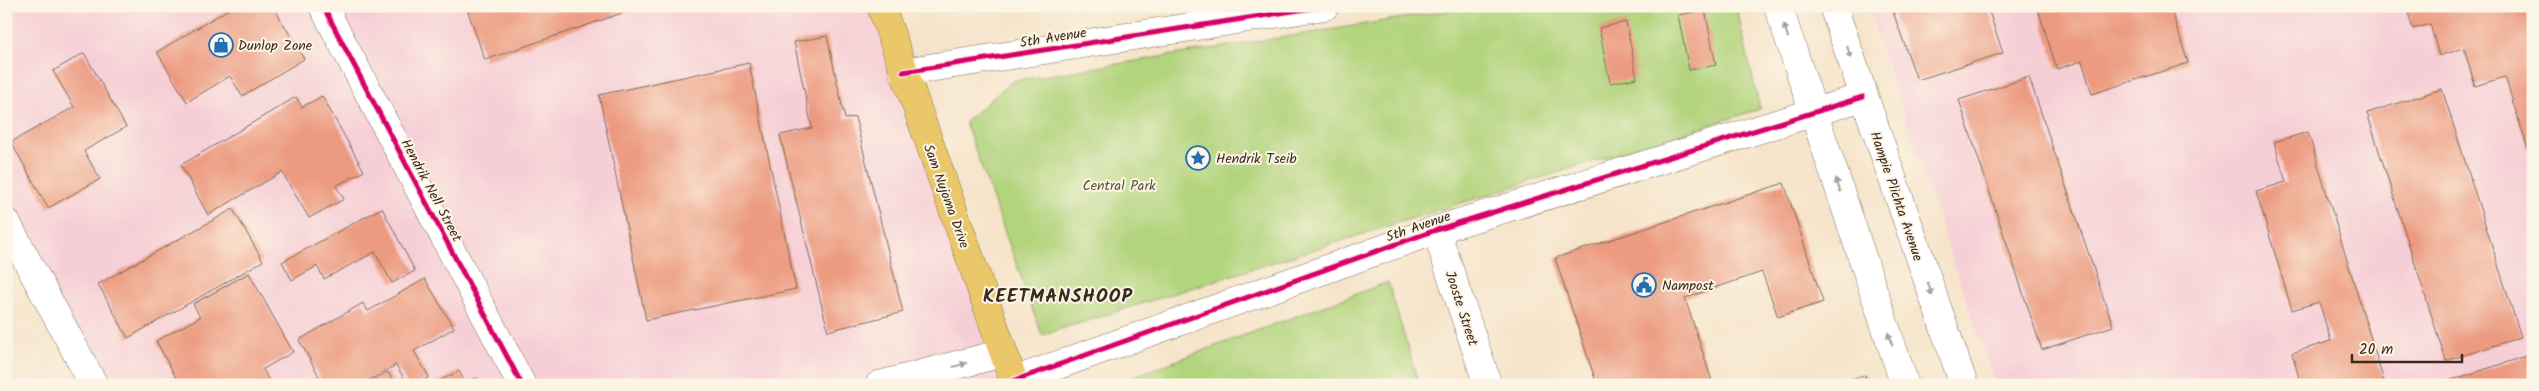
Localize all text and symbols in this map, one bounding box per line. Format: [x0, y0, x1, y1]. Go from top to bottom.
street label: 5th Avenue [1018, 22, 1089, 54]
one-way arrow [1782, 23, 1789, 38]
shop icon: Dunlop Zone [208, 32, 234, 58]
place label: Dunlop Zone [238, 35, 313, 57]
one-way arrow [1845, 45, 1853, 60]
street label: Hampie Plichta Avenue [1864, 128, 1929, 265]
street label: Hendrik Nell Street [395, 135, 468, 246]
street label: Sam Nujoma Drive [917, 141, 975, 252]
place icon: Hendrik Tseib [1185, 145, 1211, 171]
place label: Hendrik Tseib [1216, 148, 1297, 170]
park label: Central Park [1082, 175, 1156, 197]
one-way arrow [1833, 177, 1841, 192]
street label: 5th Avenue [1383, 205, 1454, 248]
street label: Jooste Street [1439, 268, 1484, 349]
public building icon: Nampost [1631, 272, 1657, 298]
place label: Nampost [1662, 275, 1714, 297]
district label: KEETMANSHOOP [983, 282, 1133, 312]
one-way arrow [1926, 282, 1934, 297]
one-way arrow [1885, 331, 1893, 346]
scale bar [2352, 331, 2462, 363]
text: 20 m [2359, 338, 2393, 362]
one-way arrow [953, 361, 968, 369]

